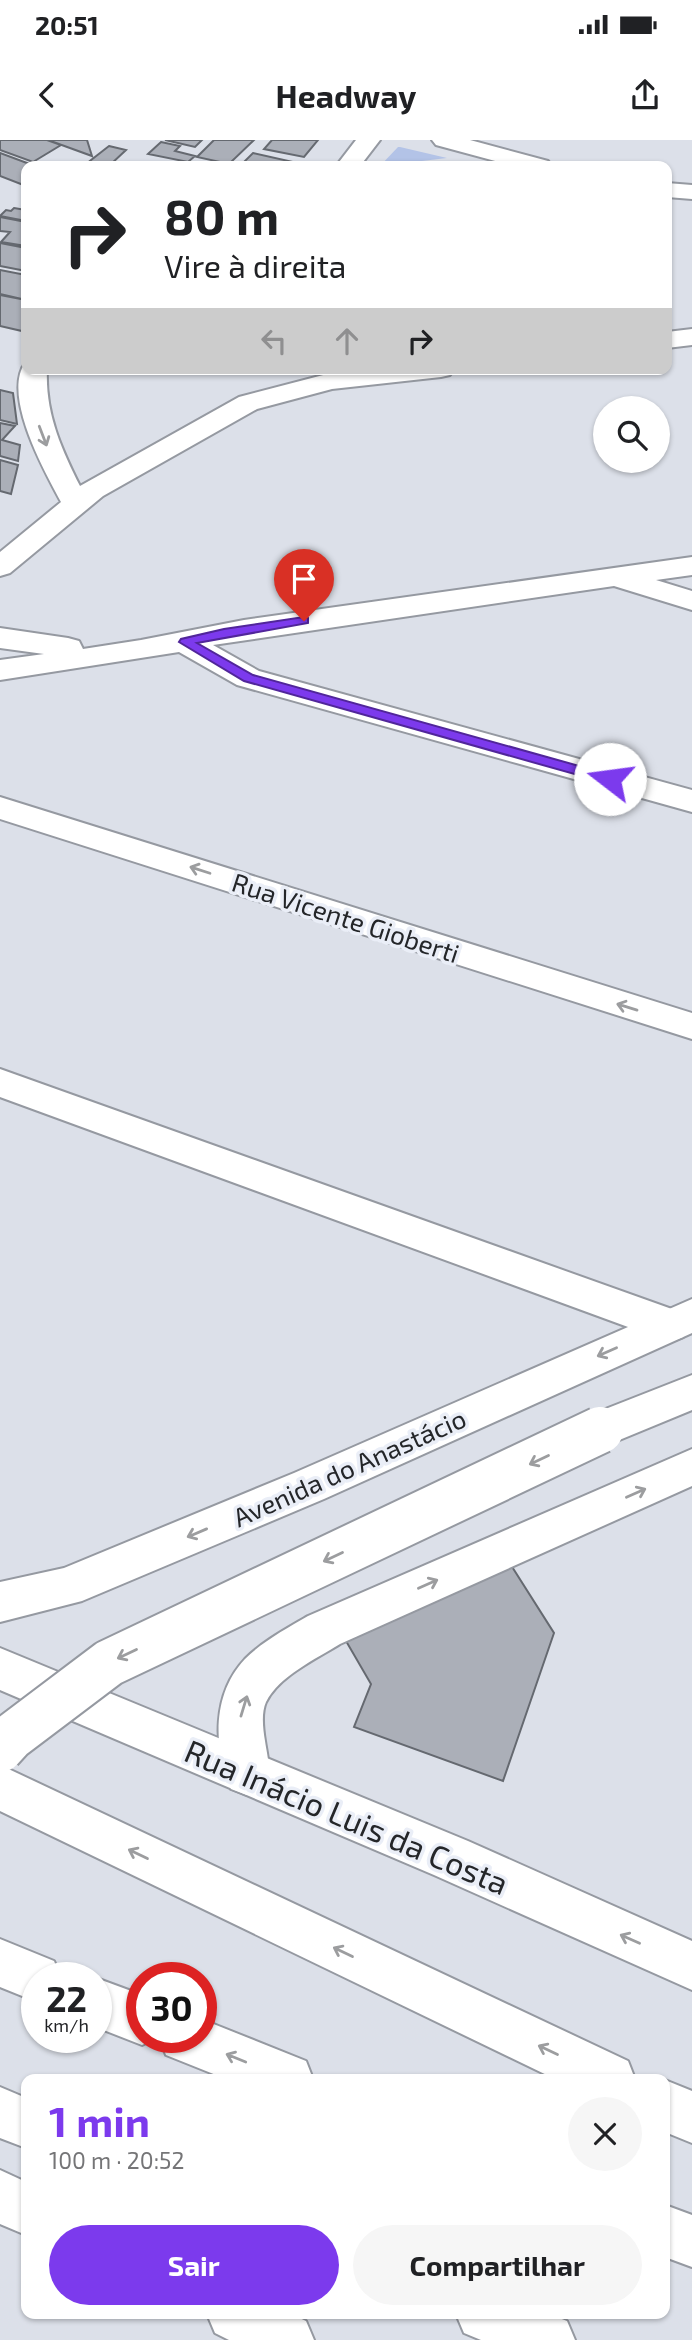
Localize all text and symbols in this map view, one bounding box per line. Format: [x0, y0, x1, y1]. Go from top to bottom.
text: 20:51 [35, 9, 99, 40]
icon: back [28, 76, 66, 114]
text: Headway [276, 76, 416, 114]
icon: share [626, 76, 664, 114]
text: 80 m [164, 186, 279, 245]
icon: right [49, 189, 140, 280]
text: Vire à direita [164, 246, 346, 284]
icon: left [255, 322, 293, 360]
icon: ahead [328, 322, 366, 360]
icon: right [401, 322, 439, 360]
map controls [593, 396, 670, 473]
button: search [593, 396, 670, 473]
one-way arrow [38, 424, 50, 446]
pin [274, 549, 334, 621]
icon: arrive [285, 560, 323, 598]
position arrow [573, 742, 647, 816]
one-way arrow [189, 863, 211, 876]
street label: Rua Vicente Gioberti [229, 866, 463, 968]
one-way arrow [616, 999, 638, 1012]
one-way arrow [597, 1346, 618, 1359]
street label: Avenida do Anastácio [228, 1402, 470, 1532]
one-way arrow [528, 1454, 549, 1467]
one-way arrow [625, 1486, 647, 1499]
one-way arrow [187, 1527, 208, 1540]
one-way arrow [323, 1551, 344, 1564]
one-way arrow [417, 1577, 438, 1590]
one-way arrow [117, 1648, 138, 1661]
one-way arrow [239, 1695, 252, 1717]
street label: Rua Inácio Luis da Costa [180, 1731, 514, 1901]
one-way arrow [128, 1846, 149, 1860]
one-way arrow [620, 1932, 641, 1945]
one-way arrow [333, 1945, 354, 1959]
speed limit sign: 30 [126, 1962, 217, 2053]
text: 22 [46, 1977, 87, 2019]
text: km/h [44, 2014, 89, 2036]
one-way arrow [538, 2043, 559, 2056]
one-way arrow [226, 2051, 248, 2064]
text: 1 min [49, 2095, 150, 2145]
button: close [568, 2097, 642, 2171]
text: 100 m · 20:52 [49, 2146, 184, 2174]
button: Sair [49, 2225, 339, 2305]
button: Compartilhar [353, 2225, 642, 2305]

